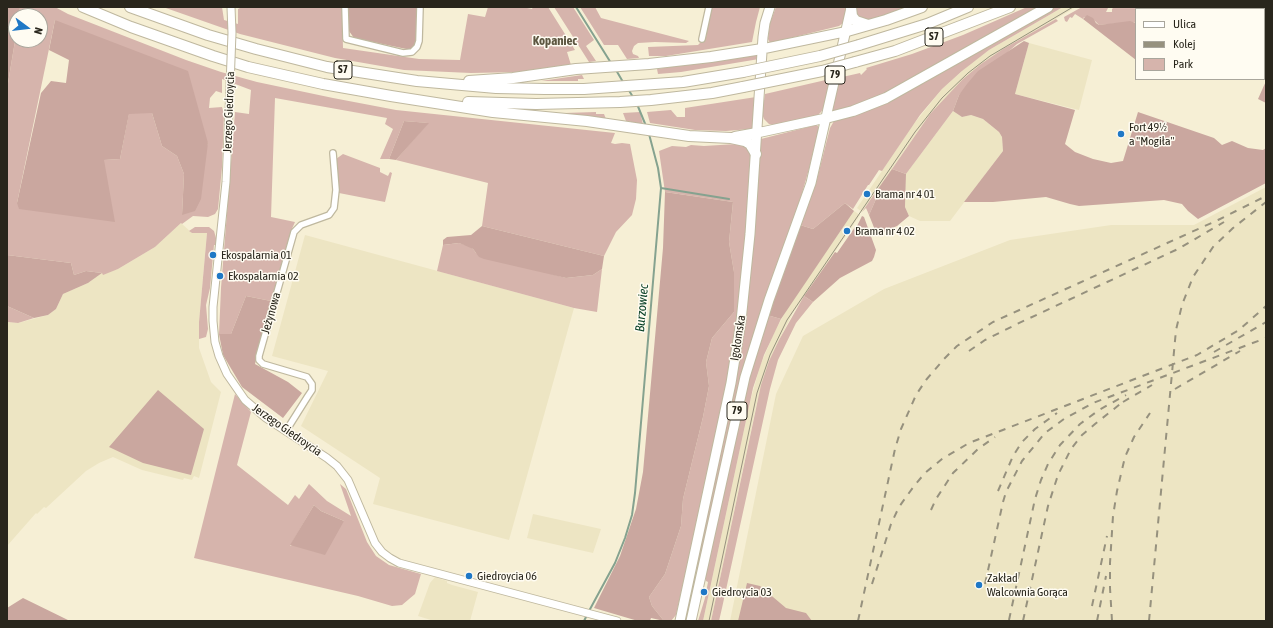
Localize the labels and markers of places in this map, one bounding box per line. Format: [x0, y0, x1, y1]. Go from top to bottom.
place label: Fort 49½ a "Mogiła" [1129, 120, 1174, 148]
marker: Fort 49½ a "Mogiła" [1116, 129, 1126, 139]
place label: Brama nr 4 01 [875, 187, 935, 201]
marker: Brama nr 4 01 [862, 189, 872, 199]
place label: Brama nr 4 02 [855, 224, 915, 238]
marker: Brama nr 4 02 [842, 226, 852, 236]
place label: Ekospalarnia 01 [221, 248, 292, 262]
marker: Ekospalarnia 01 [208, 250, 218, 260]
place label: Ekospalarnia 02 [228, 269, 299, 283]
marker: Ekospalarnia 02 [215, 271, 225, 281]
place label: Giedroycia 06 [477, 569, 537, 583]
marker: Giedroycia 06 [464, 571, 474, 581]
place label: Zakład Walcownia Gorąca [987, 571, 1068, 599]
marker: Zakład Walcownia Gorąca [974, 580, 984, 590]
place label: Giedroycia 03 [712, 585, 772, 599]
marker: Giedroycia 03 [699, 587, 709, 597]

